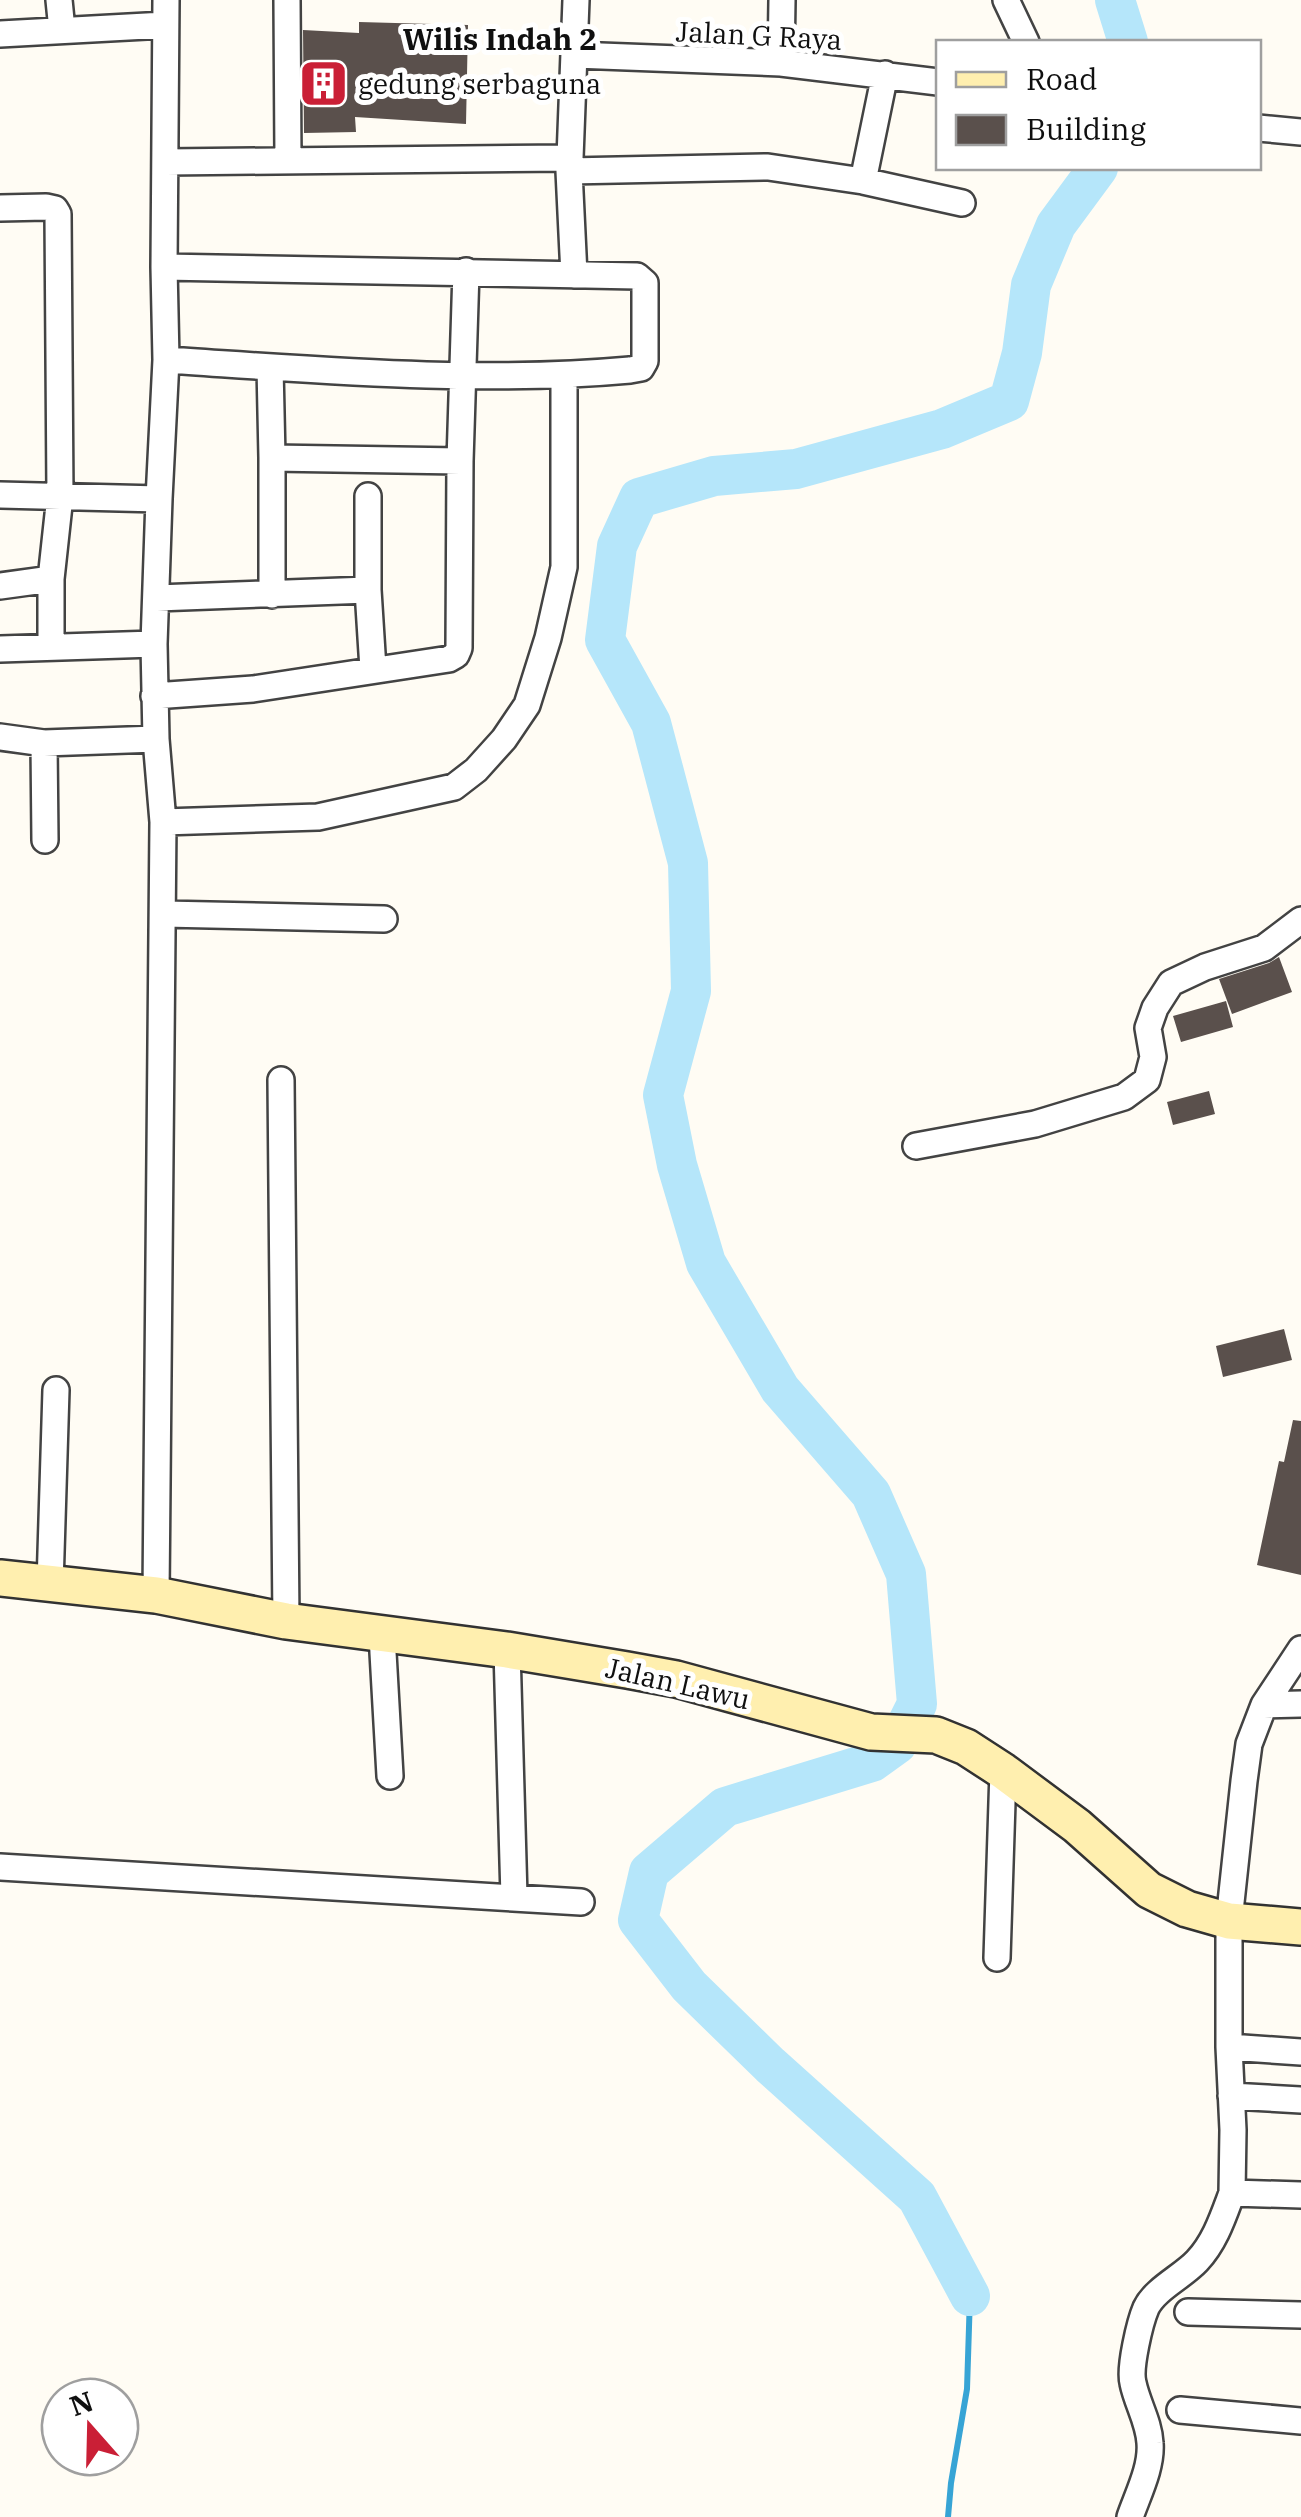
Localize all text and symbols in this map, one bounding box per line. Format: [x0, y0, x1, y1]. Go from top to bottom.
street label: Jalan G Raya [675, 12, 843, 58]
district label: Wilis Indah 2 [403, 19, 597, 58]
legend [936, 40, 1261, 170]
building icon: gedung serbaguna [297, 57, 349, 109]
text: Road [1026, 59, 1098, 98]
place label: gedung serbaguna [358, 65, 601, 102]
text: Building [1026, 109, 1146, 148]
street label: Jalan Lawu [602, 1648, 754, 1718]
north arrow [40, 2377, 140, 2477]
text: N [65, 2382, 98, 2424]

